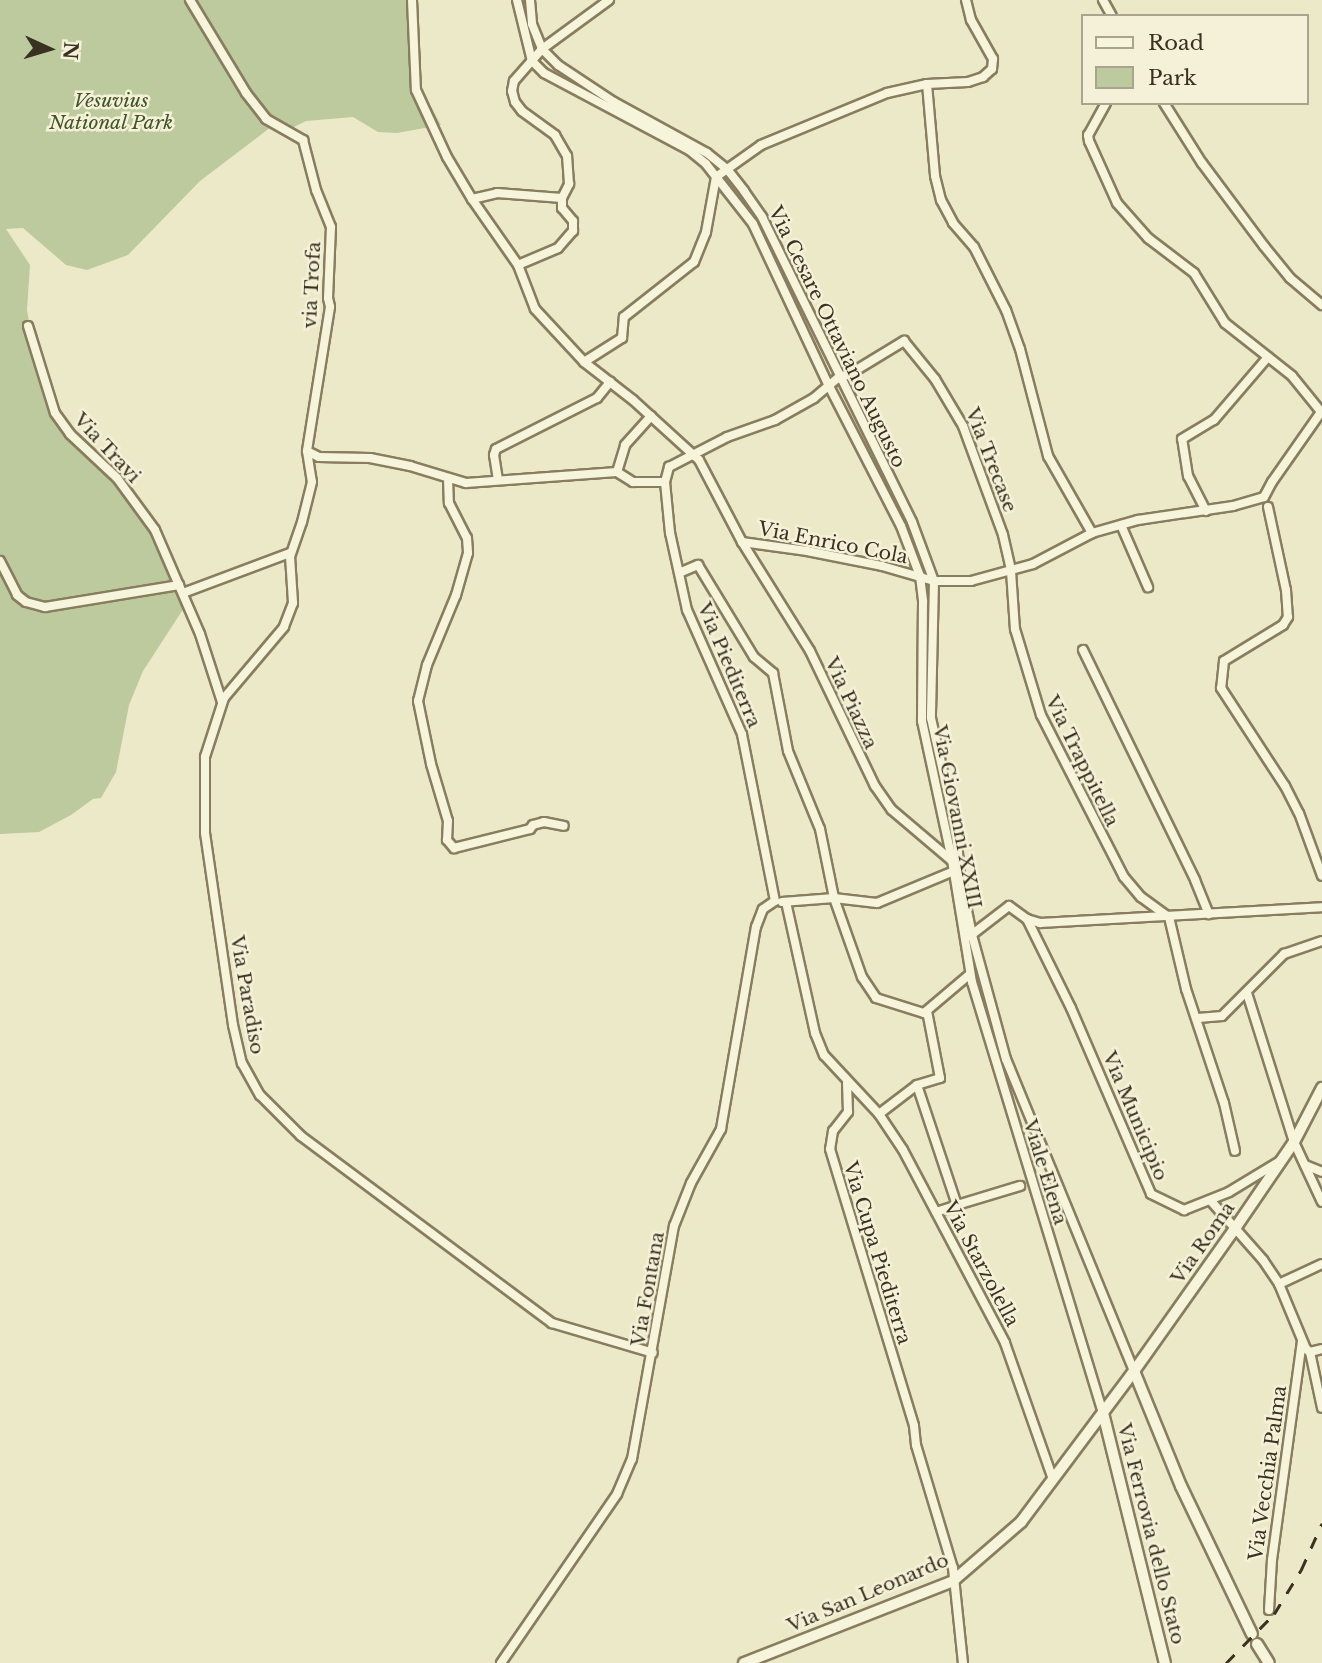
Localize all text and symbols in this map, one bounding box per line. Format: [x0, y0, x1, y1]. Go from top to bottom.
north arrow [14, 14, 84, 84]
legend [1080, 14, 1308, 105]
text: Road [1148, 30, 1204, 56]
text: N [58, 41, 83, 60]
text: Park [1148, 65, 1197, 91]
park label: Vesuvius National Park [49, 90, 173, 134]
street label: Via Cesare Ottaviano Augusto [763, 202, 911, 472]
street label: via Trofa [298, 241, 326, 329]
street label: Via Trecase [960, 404, 1022, 516]
street label: Via Travi [69, 408, 145, 488]
street label: Via Enrico Cola [756, 517, 910, 569]
street label: Via Piediterra [692, 599, 766, 731]
street label: Via Piazza [820, 653, 882, 753]
street label: Via Trappitella [1040, 691, 1124, 831]
street label: Via Giovanni XXIII [928, 723, 986, 911]
street label: Via Paradiso [225, 934, 269, 1056]
street label: Via Municipio [1097, 1048, 1173, 1184]
street label: Viale Elena [1018, 1117, 1072, 1227]
street label: Via Cupa Piediterra [838, 1159, 916, 1347]
street label: Via Starzolella [938, 1197, 1024, 1331]
street label: Via Roma [1166, 1197, 1240, 1289]
street label: Via Fontana [627, 1230, 669, 1348]
street label: Via Vecchia Palma [1244, 1383, 1292, 1563]
street label: Via Ferrovia dello Stato [1112, 1421, 1190, 1647]
street label: Via San Leonardo [784, 1549, 952, 1637]

